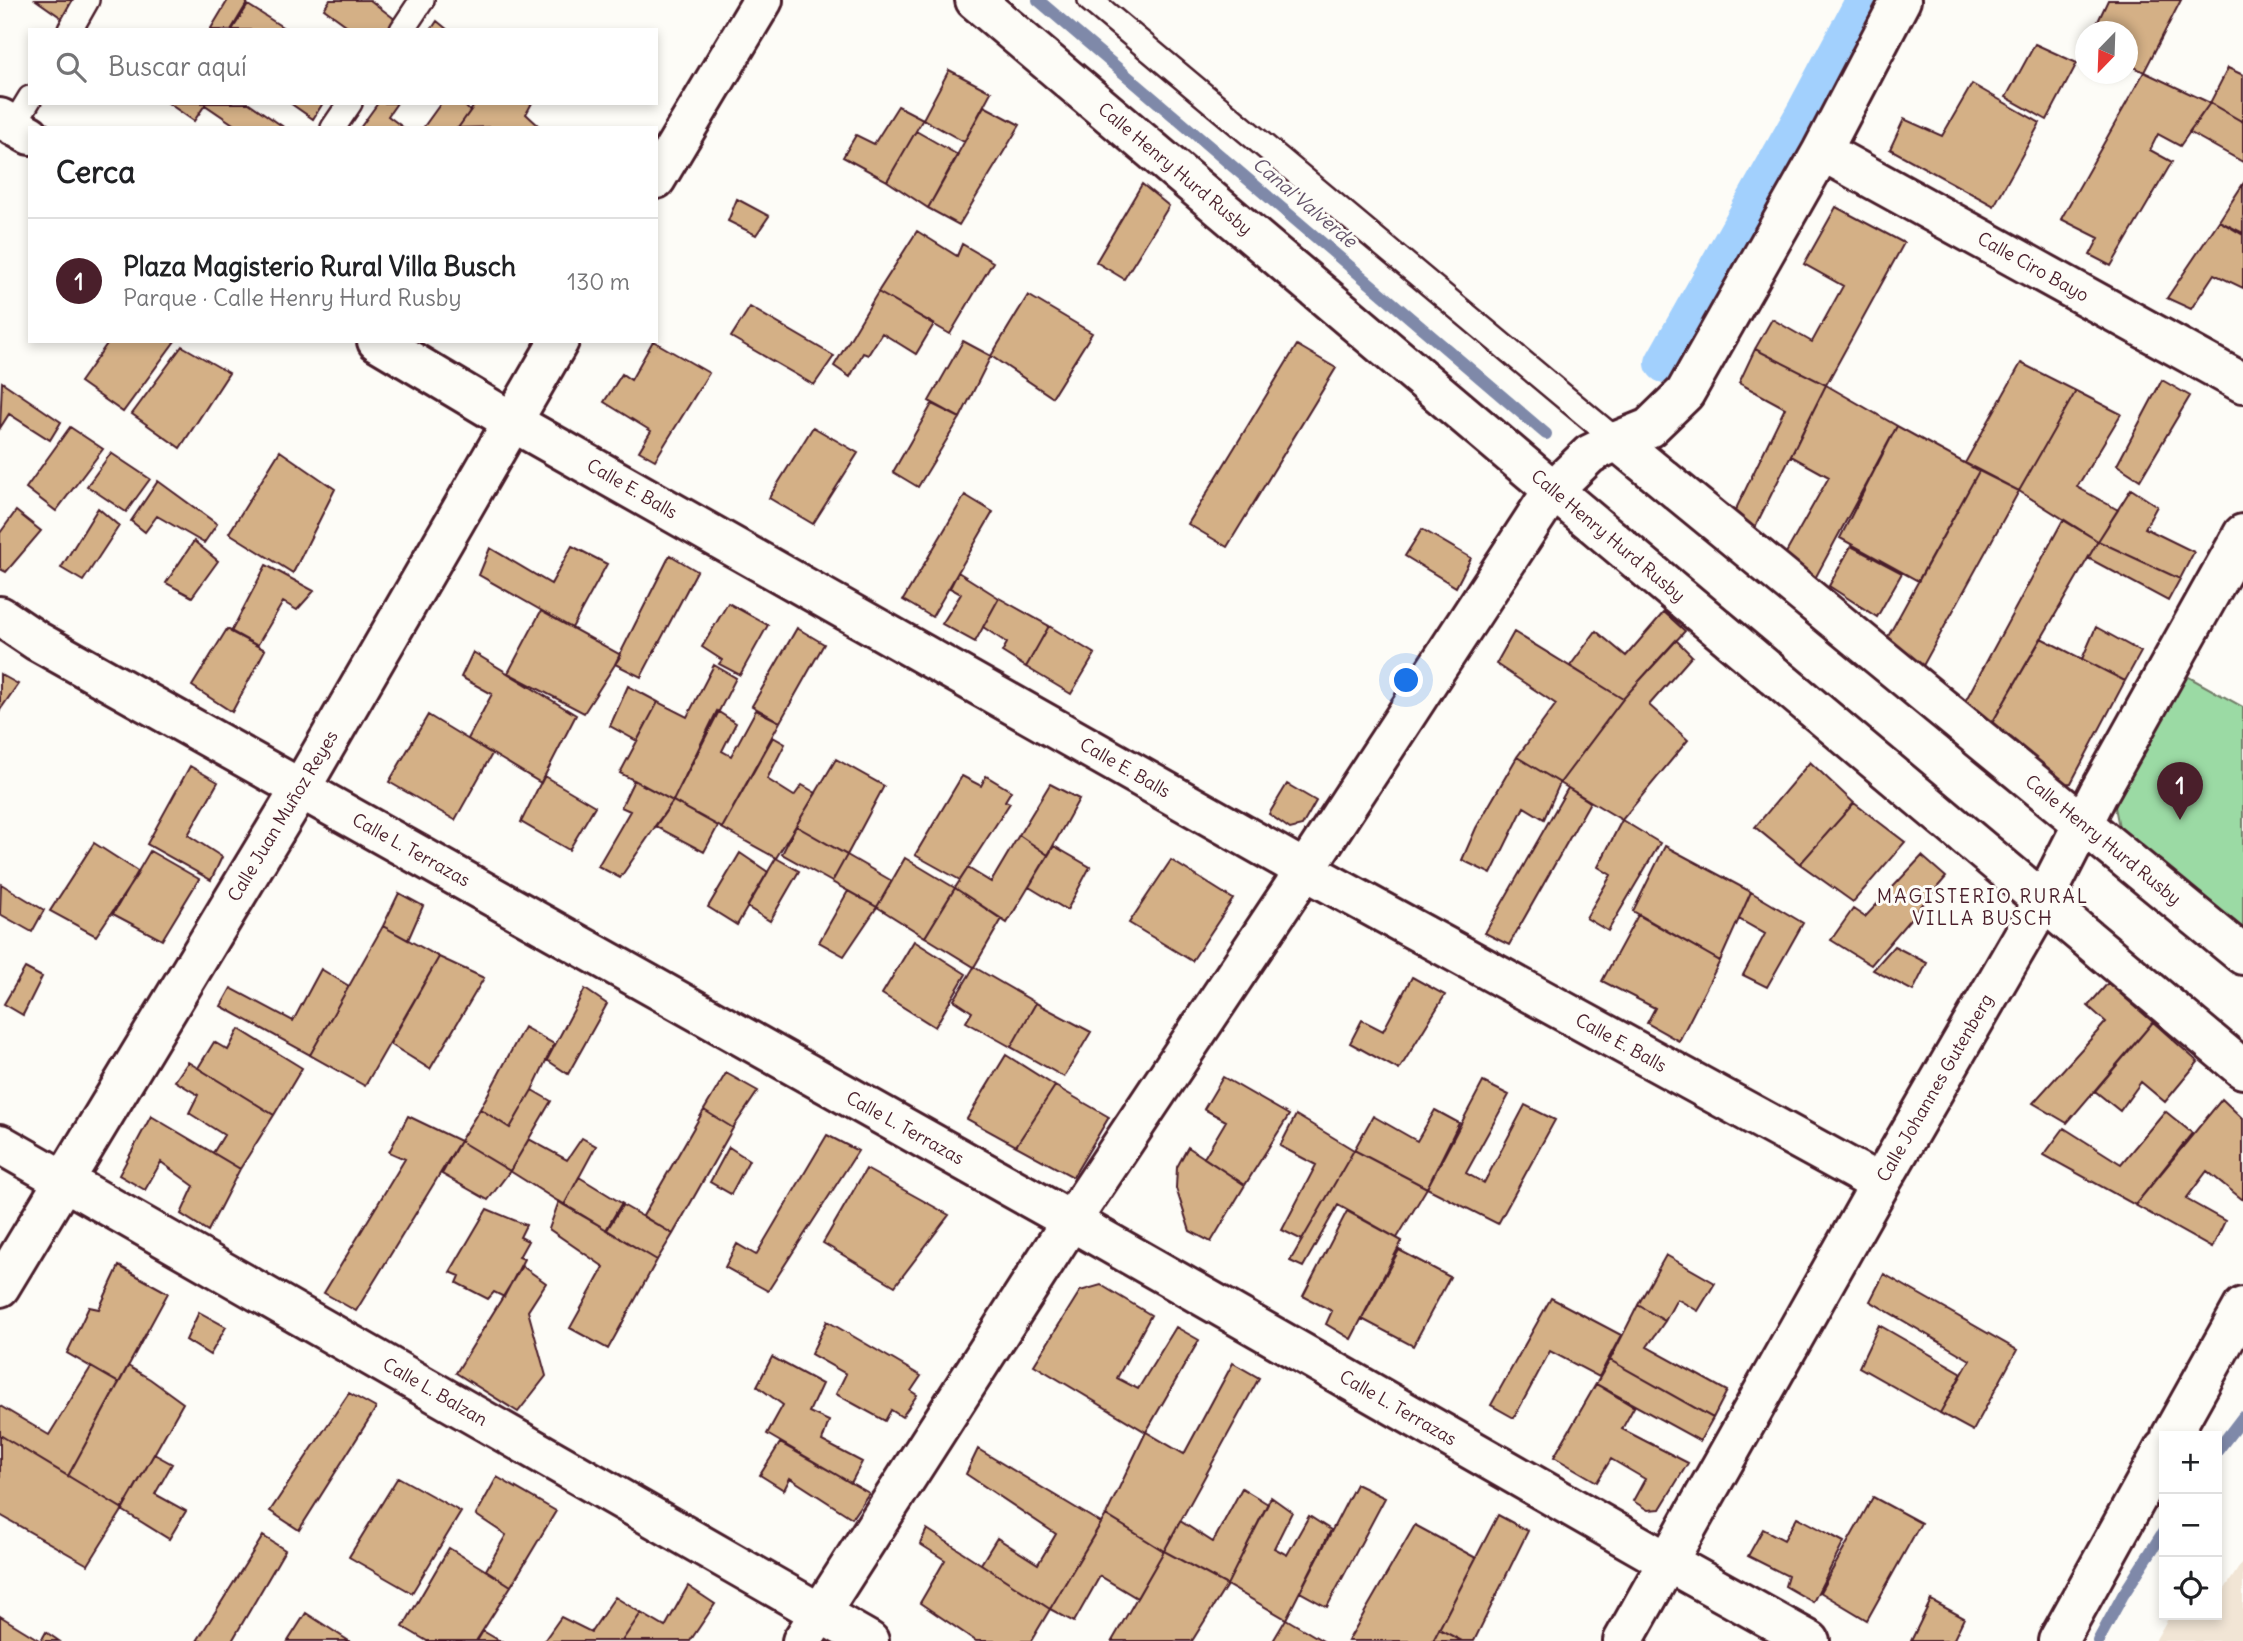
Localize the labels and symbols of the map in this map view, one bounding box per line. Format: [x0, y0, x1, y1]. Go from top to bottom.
north arrow [2075, 21, 2138, 84]
street label: Calle Henry Hurd Rusby [1093, 97, 1257, 240]
water label: Canal Valverde [1248, 152, 1363, 254]
street label: Calle Ciro Bayo [1974, 226, 2093, 307]
street label: Calle E. Balls [583, 453, 682, 524]
street label: Calle Henry Hurd Rusby [1526, 464, 1690, 607]
your location [1389, 663, 1423, 697]
street label: Calle Juan Muñoz Reyes [222, 726, 343, 906]
street label: Calle E. Balls [1076, 732, 1175, 803]
pin: 1 [2157, 762, 2203, 820]
street label: Calle Henry Hurd Rusby [2021, 769, 2186, 910]
street label: Calle L. Terrazas [348, 808, 474, 891]
district label: MAGISTERIO RURAL VILLA BUSCH [1877, 884, 2089, 930]
street label: Calle Johannes Gutenberg [1871, 990, 1998, 1186]
street label: Calle E. Balls [1572, 1008, 1671, 1077]
street label: Calle L. Terrazas [842, 1086, 968, 1169]
street label: Calle L. Balzan [379, 1352, 492, 1431]
street label: Calle L. Terrazas [1336, 1365, 1461, 1450]

